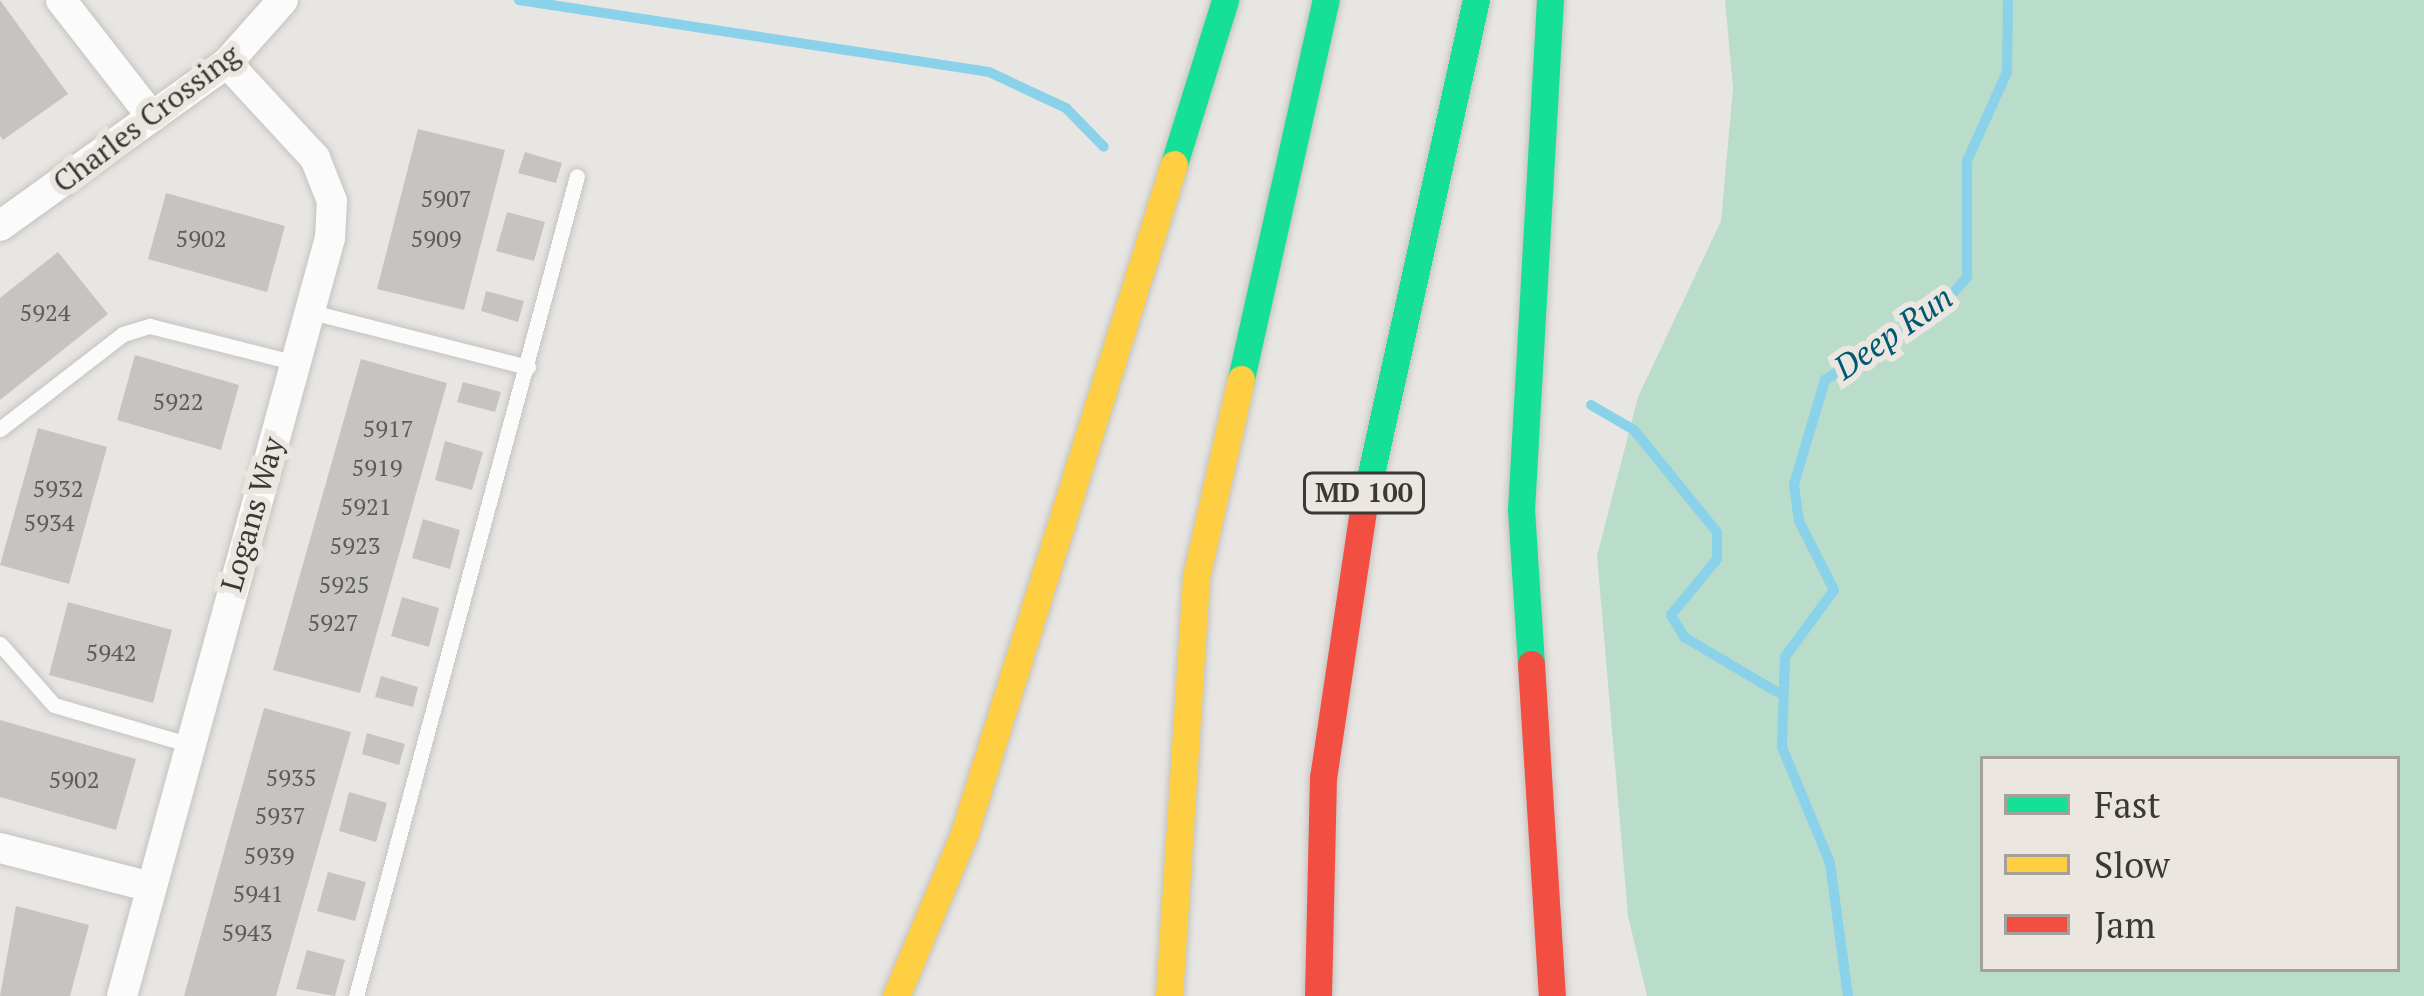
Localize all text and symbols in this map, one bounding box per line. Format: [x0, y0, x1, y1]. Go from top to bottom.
street label: Charles Crossing [46, 36, 246, 200]
house number: 5907 [420, 185, 472, 213]
house number: 5902 [175, 225, 227, 253]
house number: 5909 [410, 225, 462, 253]
water label: Deep Run [1826, 277, 1960, 387]
house number: 5924 [19, 299, 71, 327]
house number: 5922 [152, 388, 204, 416]
house number: 5917 [362, 415, 414, 443]
street label: Logans Way [213, 433, 291, 595]
house number: 5919 [351, 454, 403, 482]
road number: MD 100 [1301, 472, 1427, 514]
house number: 5932 [32, 475, 84, 503]
house number: 5921 [340, 493, 392, 521]
house number: 5934 [23, 509, 75, 537]
house number: 5923 [329, 532, 381, 560]
house number: 5925 [318, 571, 370, 599]
house number: 5927 [307, 609, 359, 637]
house number: 5942 [85, 639, 137, 667]
legend [1980, 756, 2400, 972]
house number: 5935 [265, 764, 317, 792]
house number: 5902 [48, 766, 100, 794]
text: Fast [2094, 781, 2161, 828]
house number: 5937 [254, 802, 306, 830]
text: Slow [2094, 841, 2170, 888]
house number: 5939 [243, 842, 295, 870]
house number: 5941 [232, 880, 284, 908]
text: Jam [2094, 901, 2156, 948]
house number: 5943 [221, 919, 273, 947]

